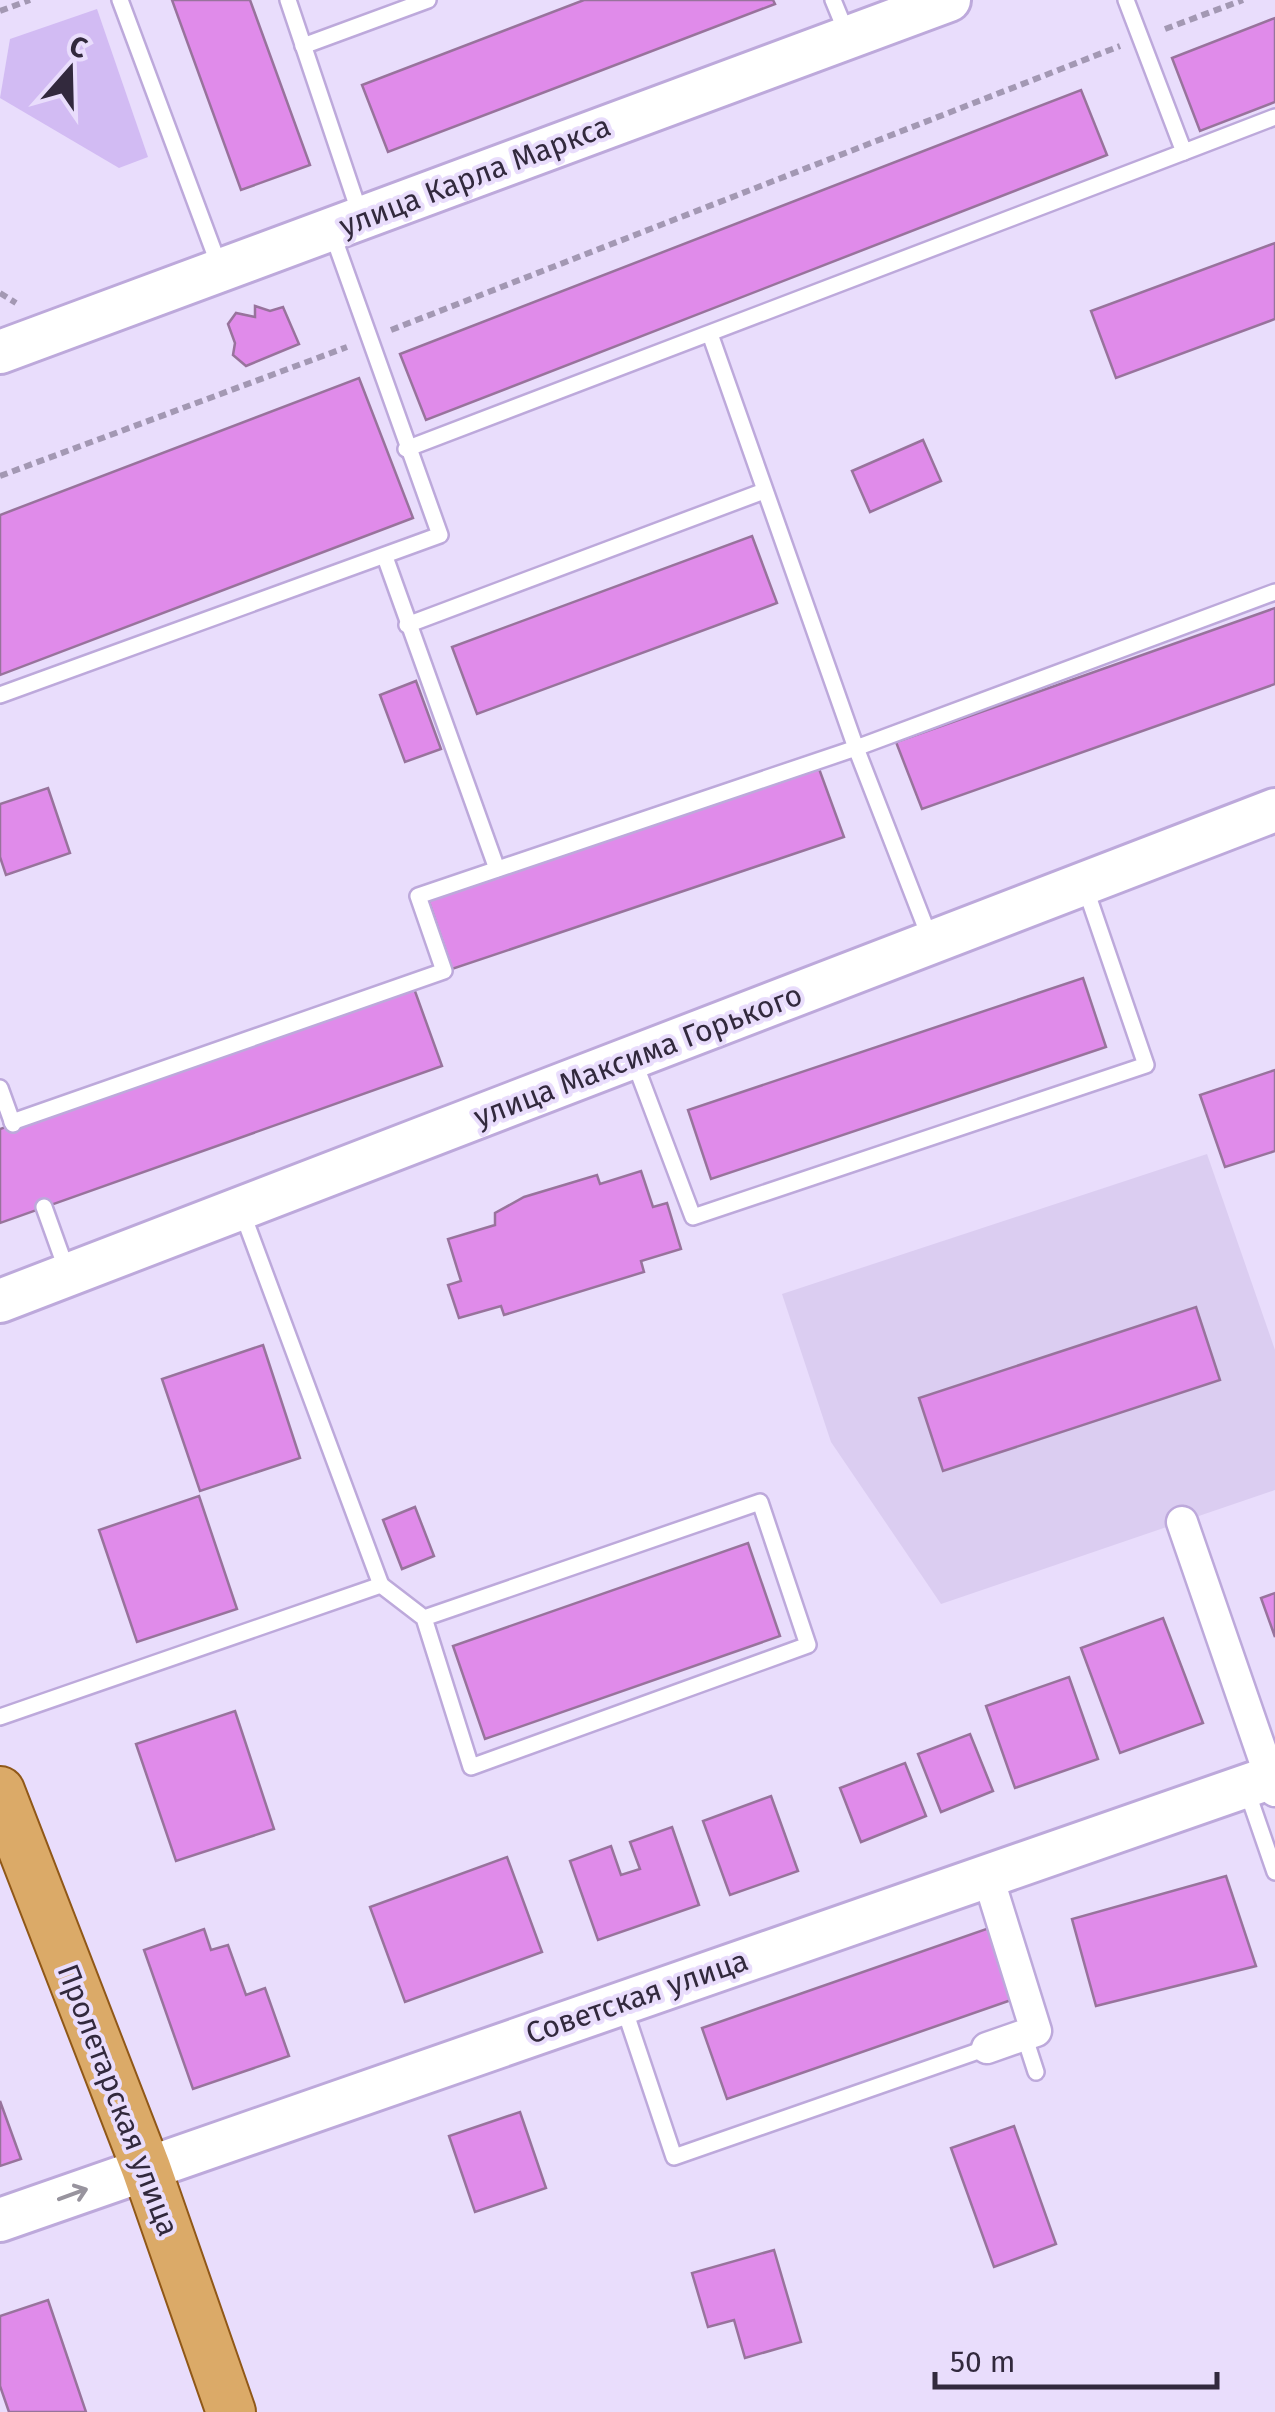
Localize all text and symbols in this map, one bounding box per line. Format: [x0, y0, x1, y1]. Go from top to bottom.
north arrow [20, 20, 120, 120]
text: С [65, 29, 92, 65]
street label: улица Карла Маркса [334, 108, 616, 244]
street label: улица Максима Горького [469, 977, 807, 1135]
street label: Советская улица [521, 1942, 753, 2052]
street label: Пролетарская улица [50, 1959, 186, 2241]
one-way arrow [56, 2184, 87, 2202]
scale bar [935, 2327, 1218, 2389]
text: 50 m [950, 2344, 1015, 2380]

